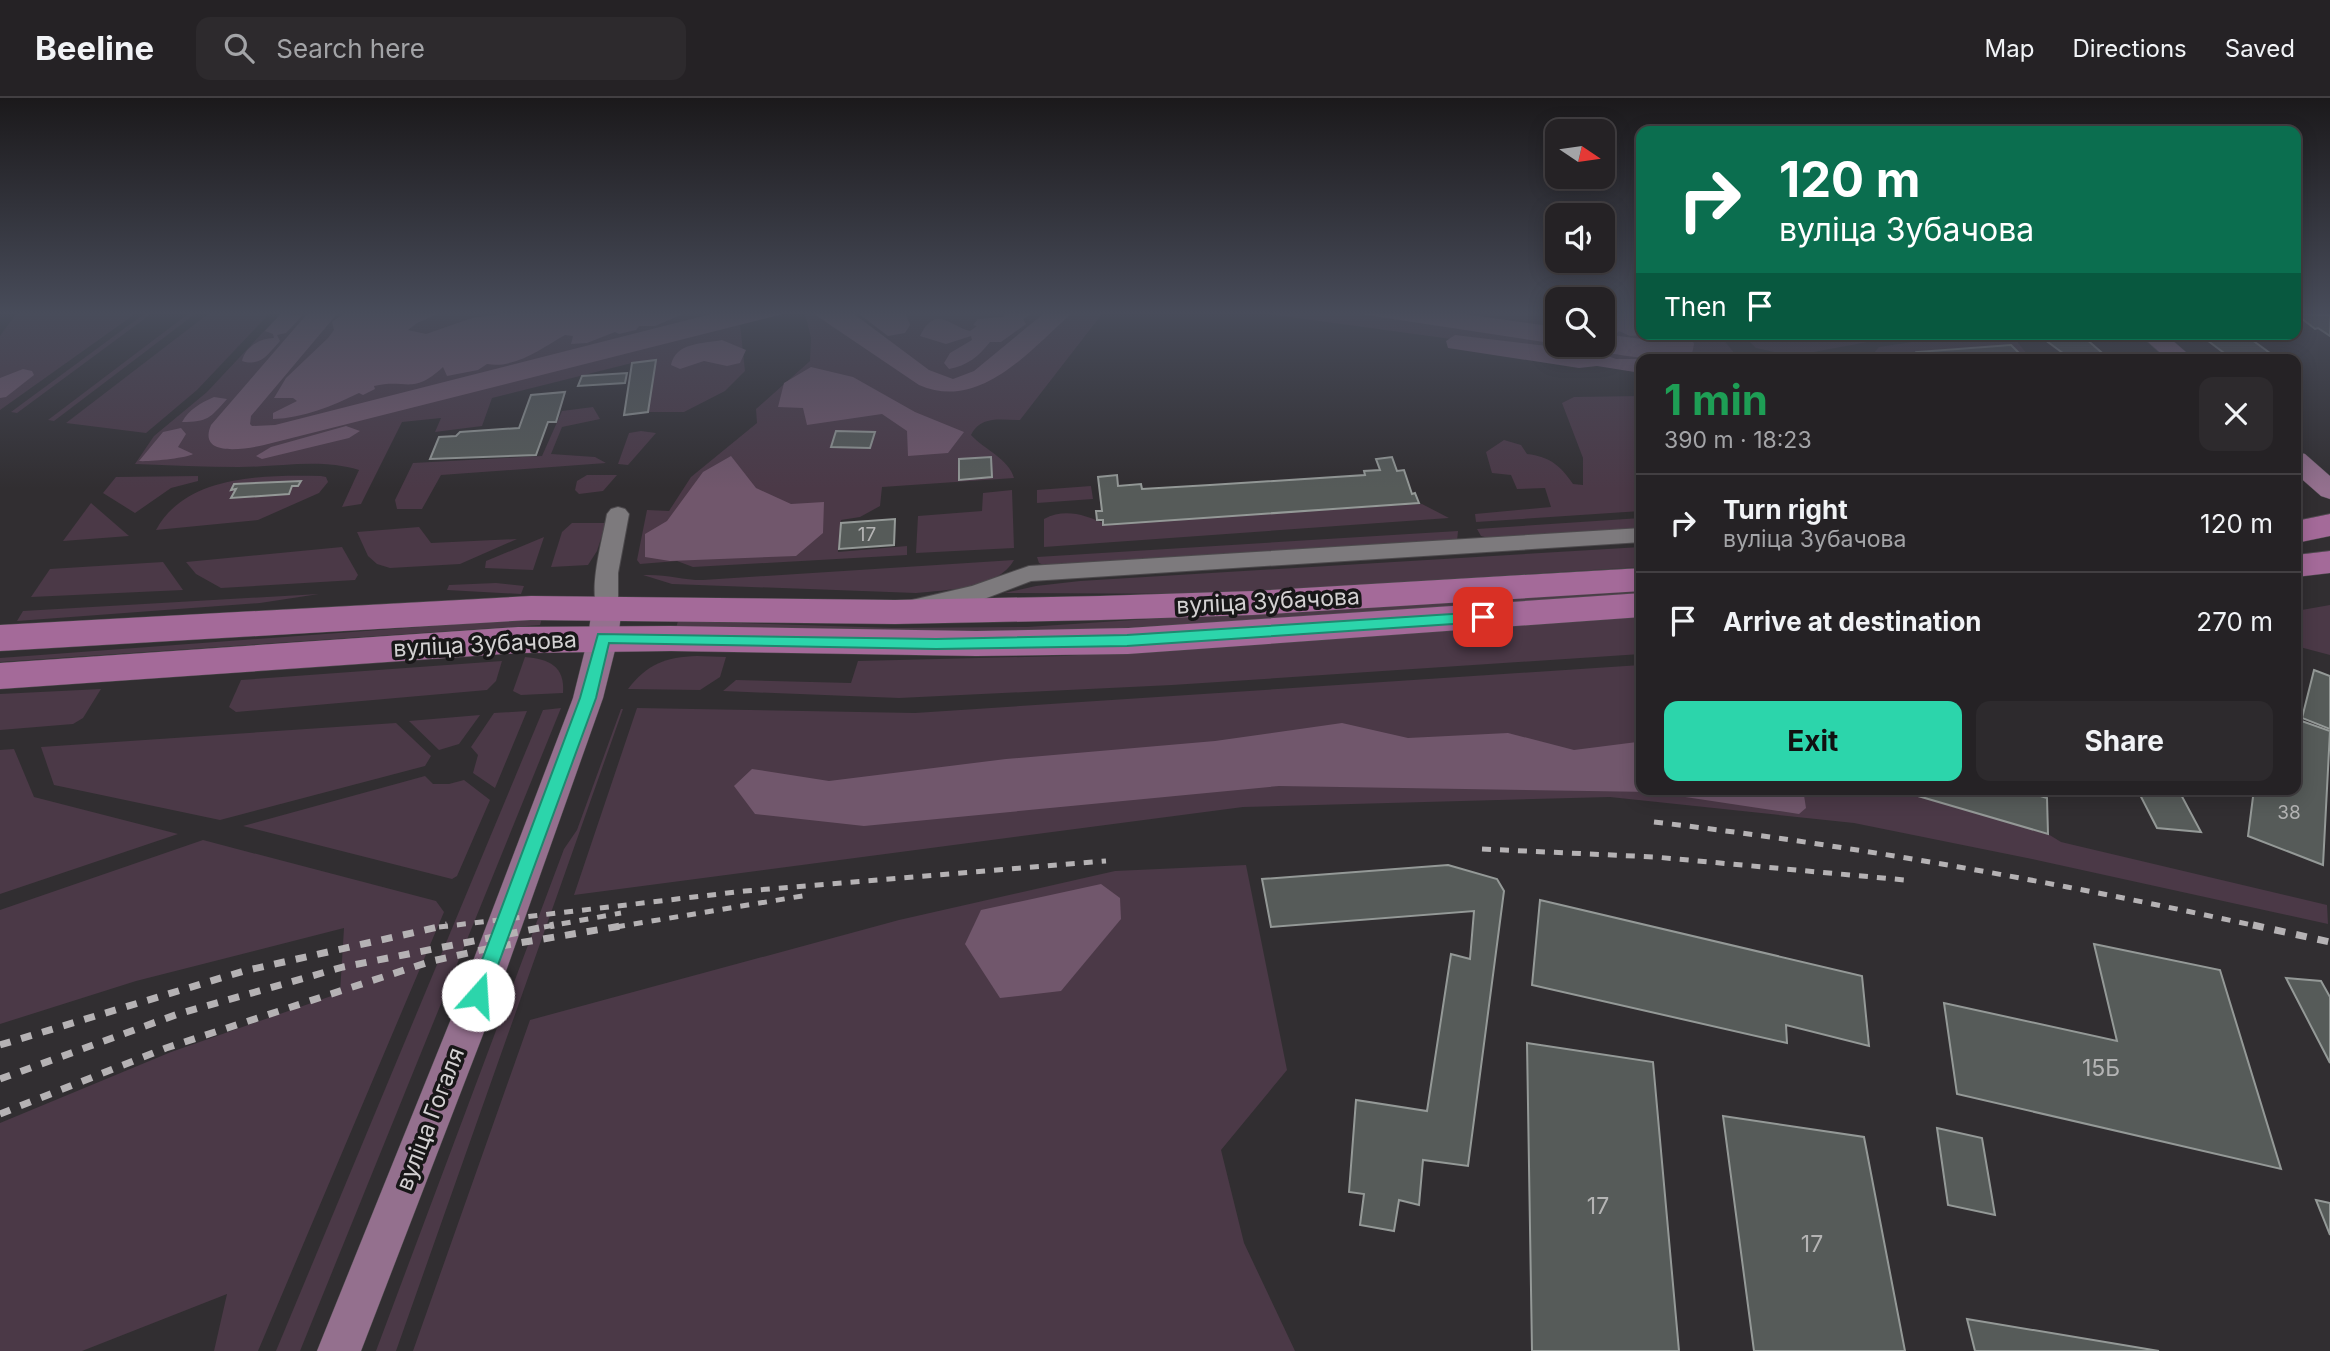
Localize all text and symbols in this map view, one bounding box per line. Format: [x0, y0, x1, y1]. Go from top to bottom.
search box [196, 17, 686, 80]
text: Beeline [35, 28, 154, 68]
icon: search [220, 29, 258, 67]
text: Search here [276, 33, 425, 64]
text: Map [1985, 34, 2034, 63]
text: Directions [2072, 34, 2187, 63]
text: Saved [2225, 34, 2295, 63]
north arrow [1545, 119, 1615, 189]
map controls [1545, 119, 1615, 357]
text: 120 m [1779, 150, 1920, 209]
icon: right [1664, 154, 1755, 245]
button: sound [1545, 203, 1615, 273]
text: вуліца Зубачова [1779, 210, 2034, 249]
button: search [1545, 287, 1615, 357]
icon: arrive [1741, 287, 1779, 325]
text: Then [1664, 291, 1727, 322]
text: 1 min [1664, 374, 1768, 425]
button: close [2199, 377, 2273, 451]
text: 390 m · 18:23 [1664, 426, 1812, 454]
text: Turn right [1723, 494, 1848, 525]
icon: right [1664, 504, 1702, 542]
text: 120 m [2200, 508, 2273, 539]
house number: 17 [858, 523, 876, 546]
text: вуліца Зубачова [1723, 525, 1906, 553]
street label: вуліца Зубачова [1176, 582, 1360, 620]
pin [1453, 587, 1513, 647]
icon: arrive [1464, 598, 1502, 636]
icon: arrive [1664, 602, 1702, 640]
text: Arrive at destination [1723, 606, 1982, 637]
text: 270 m [2196, 606, 2273, 637]
street label: вуліца Зубачова [393, 625, 577, 663]
button: Exit [1664, 701, 1962, 781]
button: Share [1976, 701, 2273, 781]
house number: 38 [2277, 801, 2301, 824]
position arrow [441, 958, 515, 1032]
street label: вуліца Гогаля [390, 1043, 470, 1195]
house number: 15Б [2082, 1054, 2120, 1082]
house number: 17 [1587, 1192, 1609, 1220]
house number: 17 [1801, 1230, 1823, 1258]

